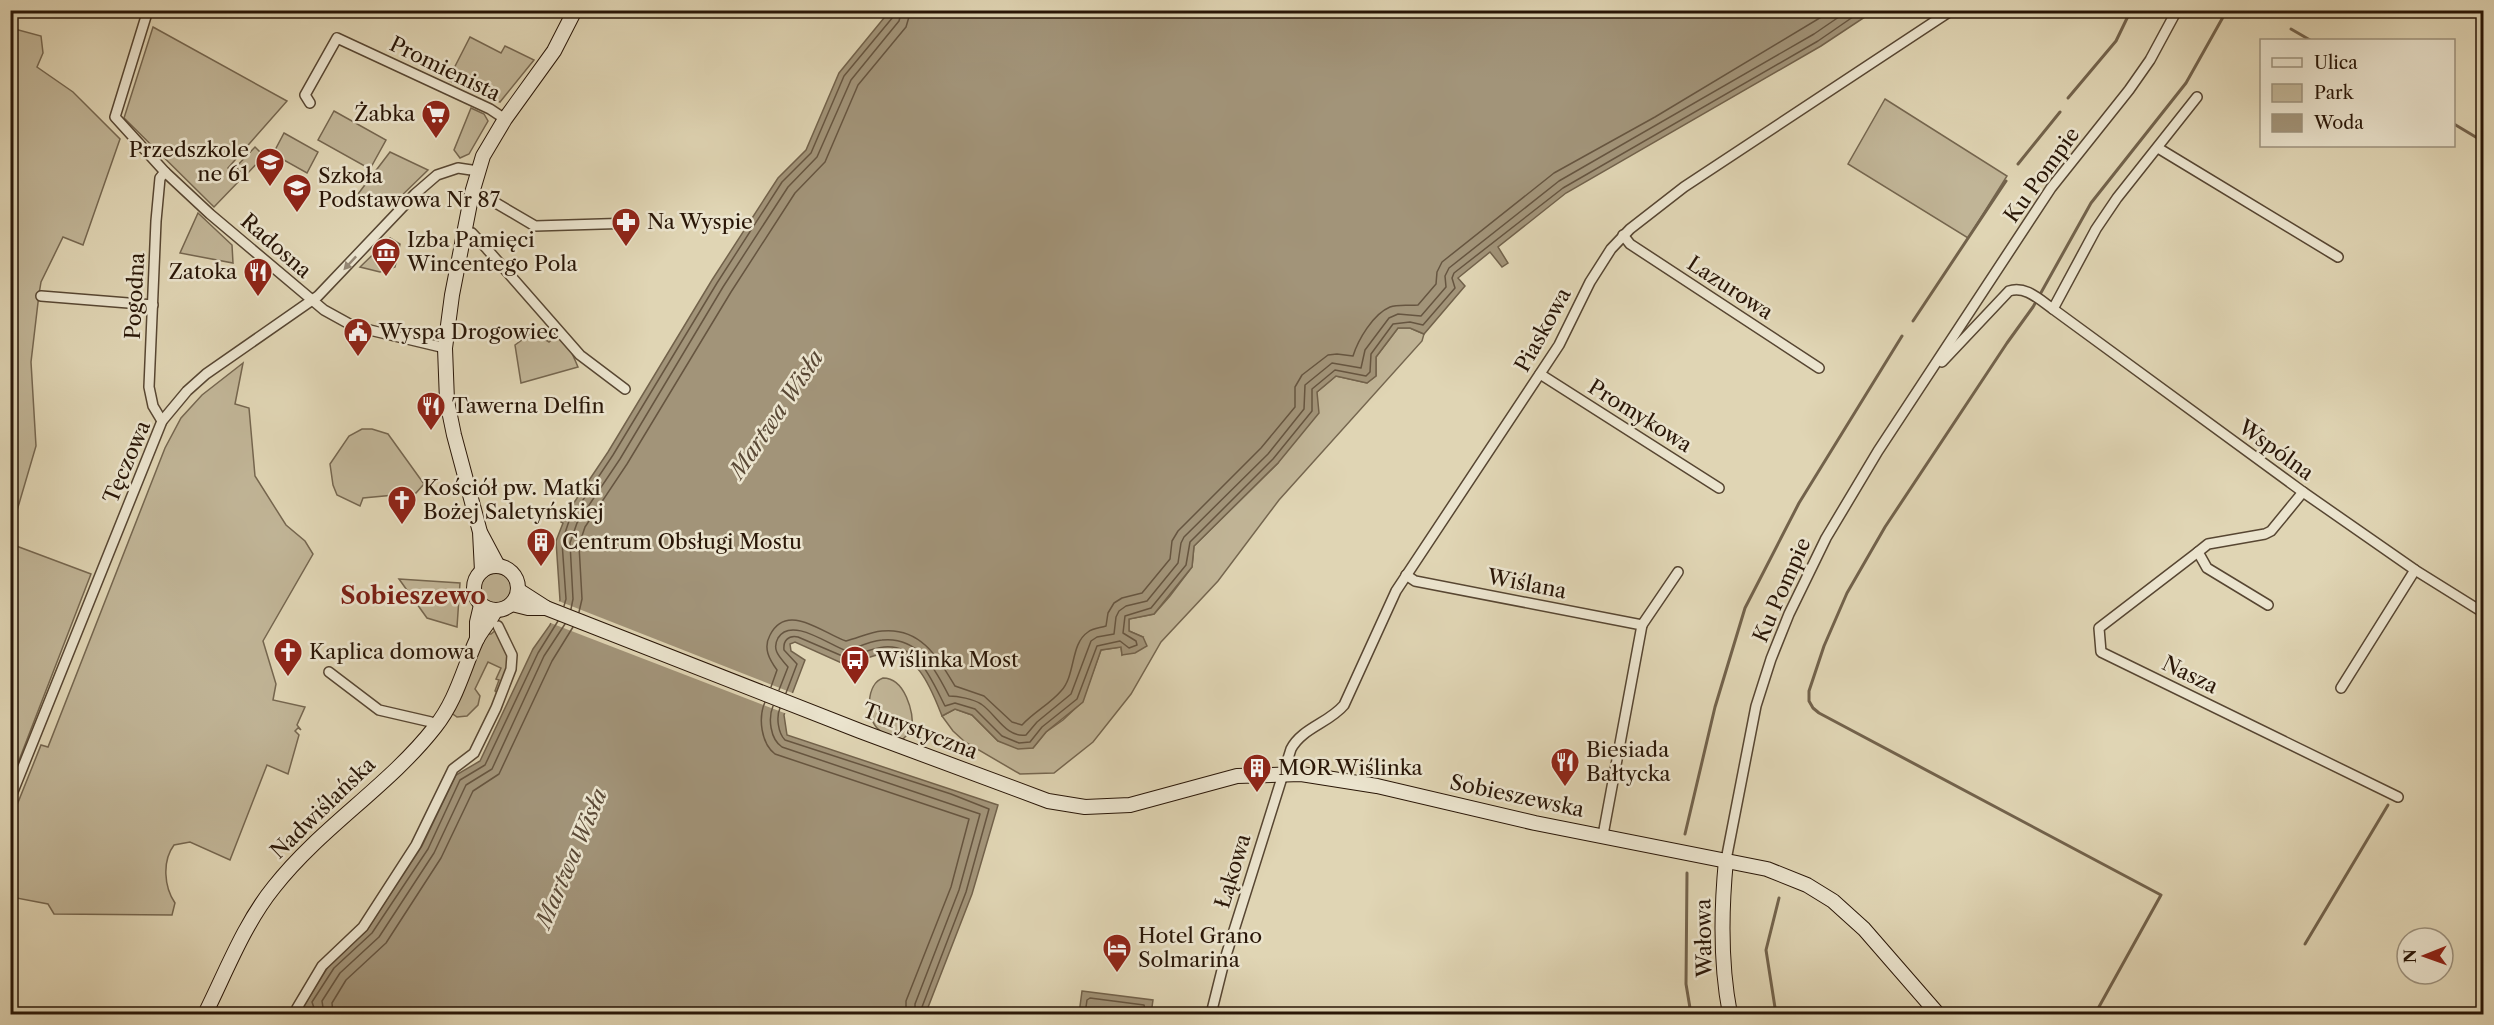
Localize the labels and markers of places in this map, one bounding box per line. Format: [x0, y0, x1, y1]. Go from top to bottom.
supermarket icon: Żabka [420, 98, 452, 140]
place label: Żabka [354, 101, 416, 126]
place label: Przedszkole ne 61 [129, 137, 249, 186]
school or university icon: Przedszkole ne 61 [254, 146, 286, 188]
place label: Szkoła Podstawowa Nr 87 [318, 163, 501, 212]
school or university icon: Szkoła Podstawowa Nr 87 [281, 172, 313, 214]
pharmacy icon: Na Wyspie [610, 206, 642, 248]
place label: Na Wyspie [647, 209, 753, 234]
place label: Izba Pamięci Wincentego Pola [406, 227, 579, 276]
museum icon: Izba Pamięci Wincentego Pola [370, 236, 402, 278]
restaurant icon: Zatoka [242, 256, 274, 298]
place label: Zatoka [169, 259, 238, 284]
public building icon: Wyspa Drogowiec [342, 316, 374, 358]
place label: Wyspa Drogowiec [378, 319, 559, 344]
restaurant icon: Tawerna Delfin [415, 390, 447, 432]
place label: Tawerna Delfin [452, 393, 605, 418]
place label: Kościół pw. Matki Bożej Saletyńskiej [423, 475, 604, 524]
church icon: Kościół pw. Matki Bożej Saletyńskiej [386, 484, 418, 526]
building icon: Centrum Obsługi Mostu [525, 526, 557, 568]
place label: Centrum Obsługi Mostu [562, 529, 802, 554]
church icon: Kaplica domowa [272, 636, 304, 678]
place label: Kaplica domowa [309, 639, 476, 664]
bus stop icon: Wiślinka Most [839, 644, 871, 686]
place label: Wiślinka Most [875, 647, 1019, 672]
place label: Biesiada Bałtycka [1586, 737, 1671, 786]
restaurant icon: Biesiada Bałtycka [1549, 746, 1581, 788]
building icon: MOR Wiślinka [1241, 752, 1273, 794]
place label: MOR Wiślinka [1278, 755, 1423, 780]
place label: Hotel Grano Solmarina [1138, 923, 1262, 972]
hotel icon: Hotel Grano Solmarina [1101, 932, 1133, 974]

